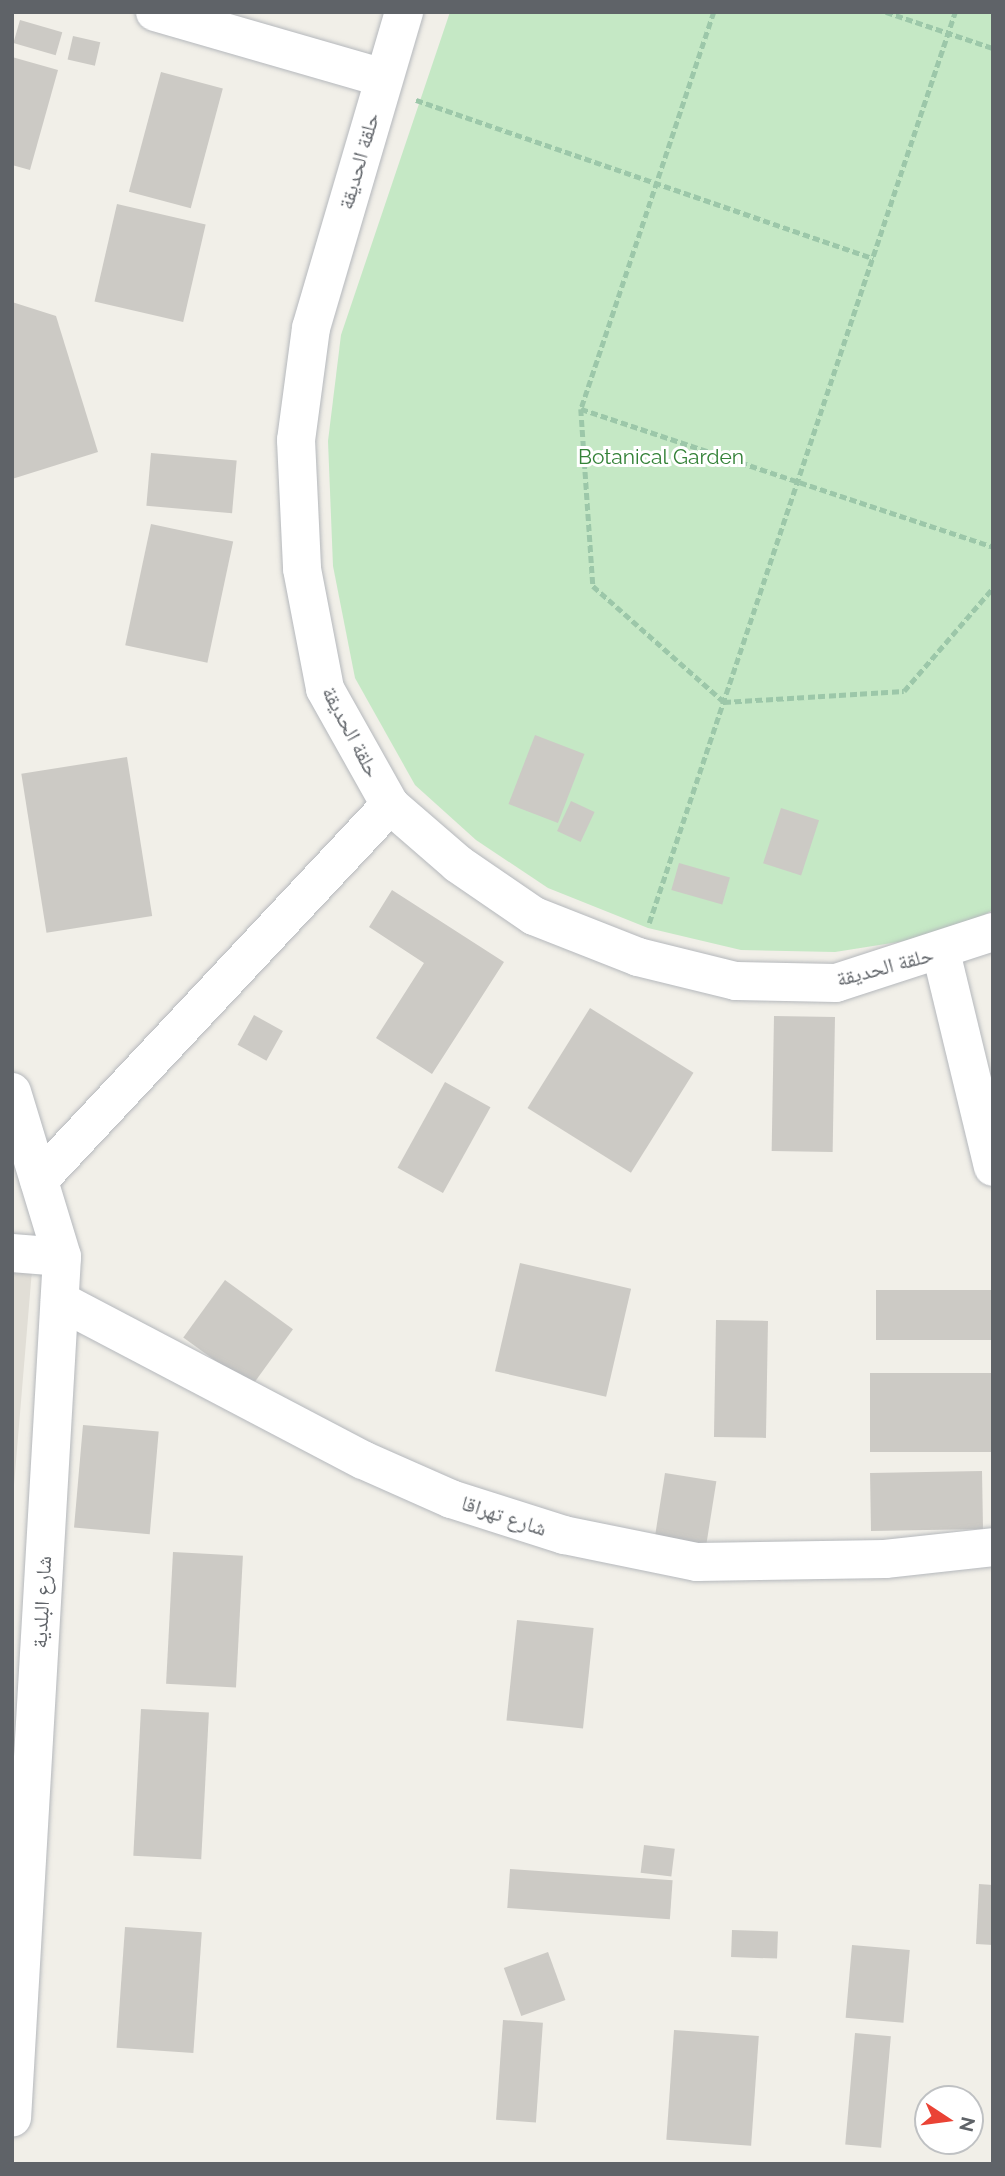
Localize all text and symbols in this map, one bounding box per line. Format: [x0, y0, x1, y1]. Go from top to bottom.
street label: حلقة الحديقة [333, 110, 385, 212]
park label: Botanical Garden [578, 444, 744, 470]
street label: حلقة الحديقة [316, 682, 386, 782]
street label: حلقة الحديقة [834, 942, 936, 992]
street label: شارع تهراقا [458, 1490, 550, 1542]
street label: شارع البلدية [27, 1555, 57, 1649]
north arrow [914, 2085, 984, 2155]
text: N [955, 2115, 980, 2134]

